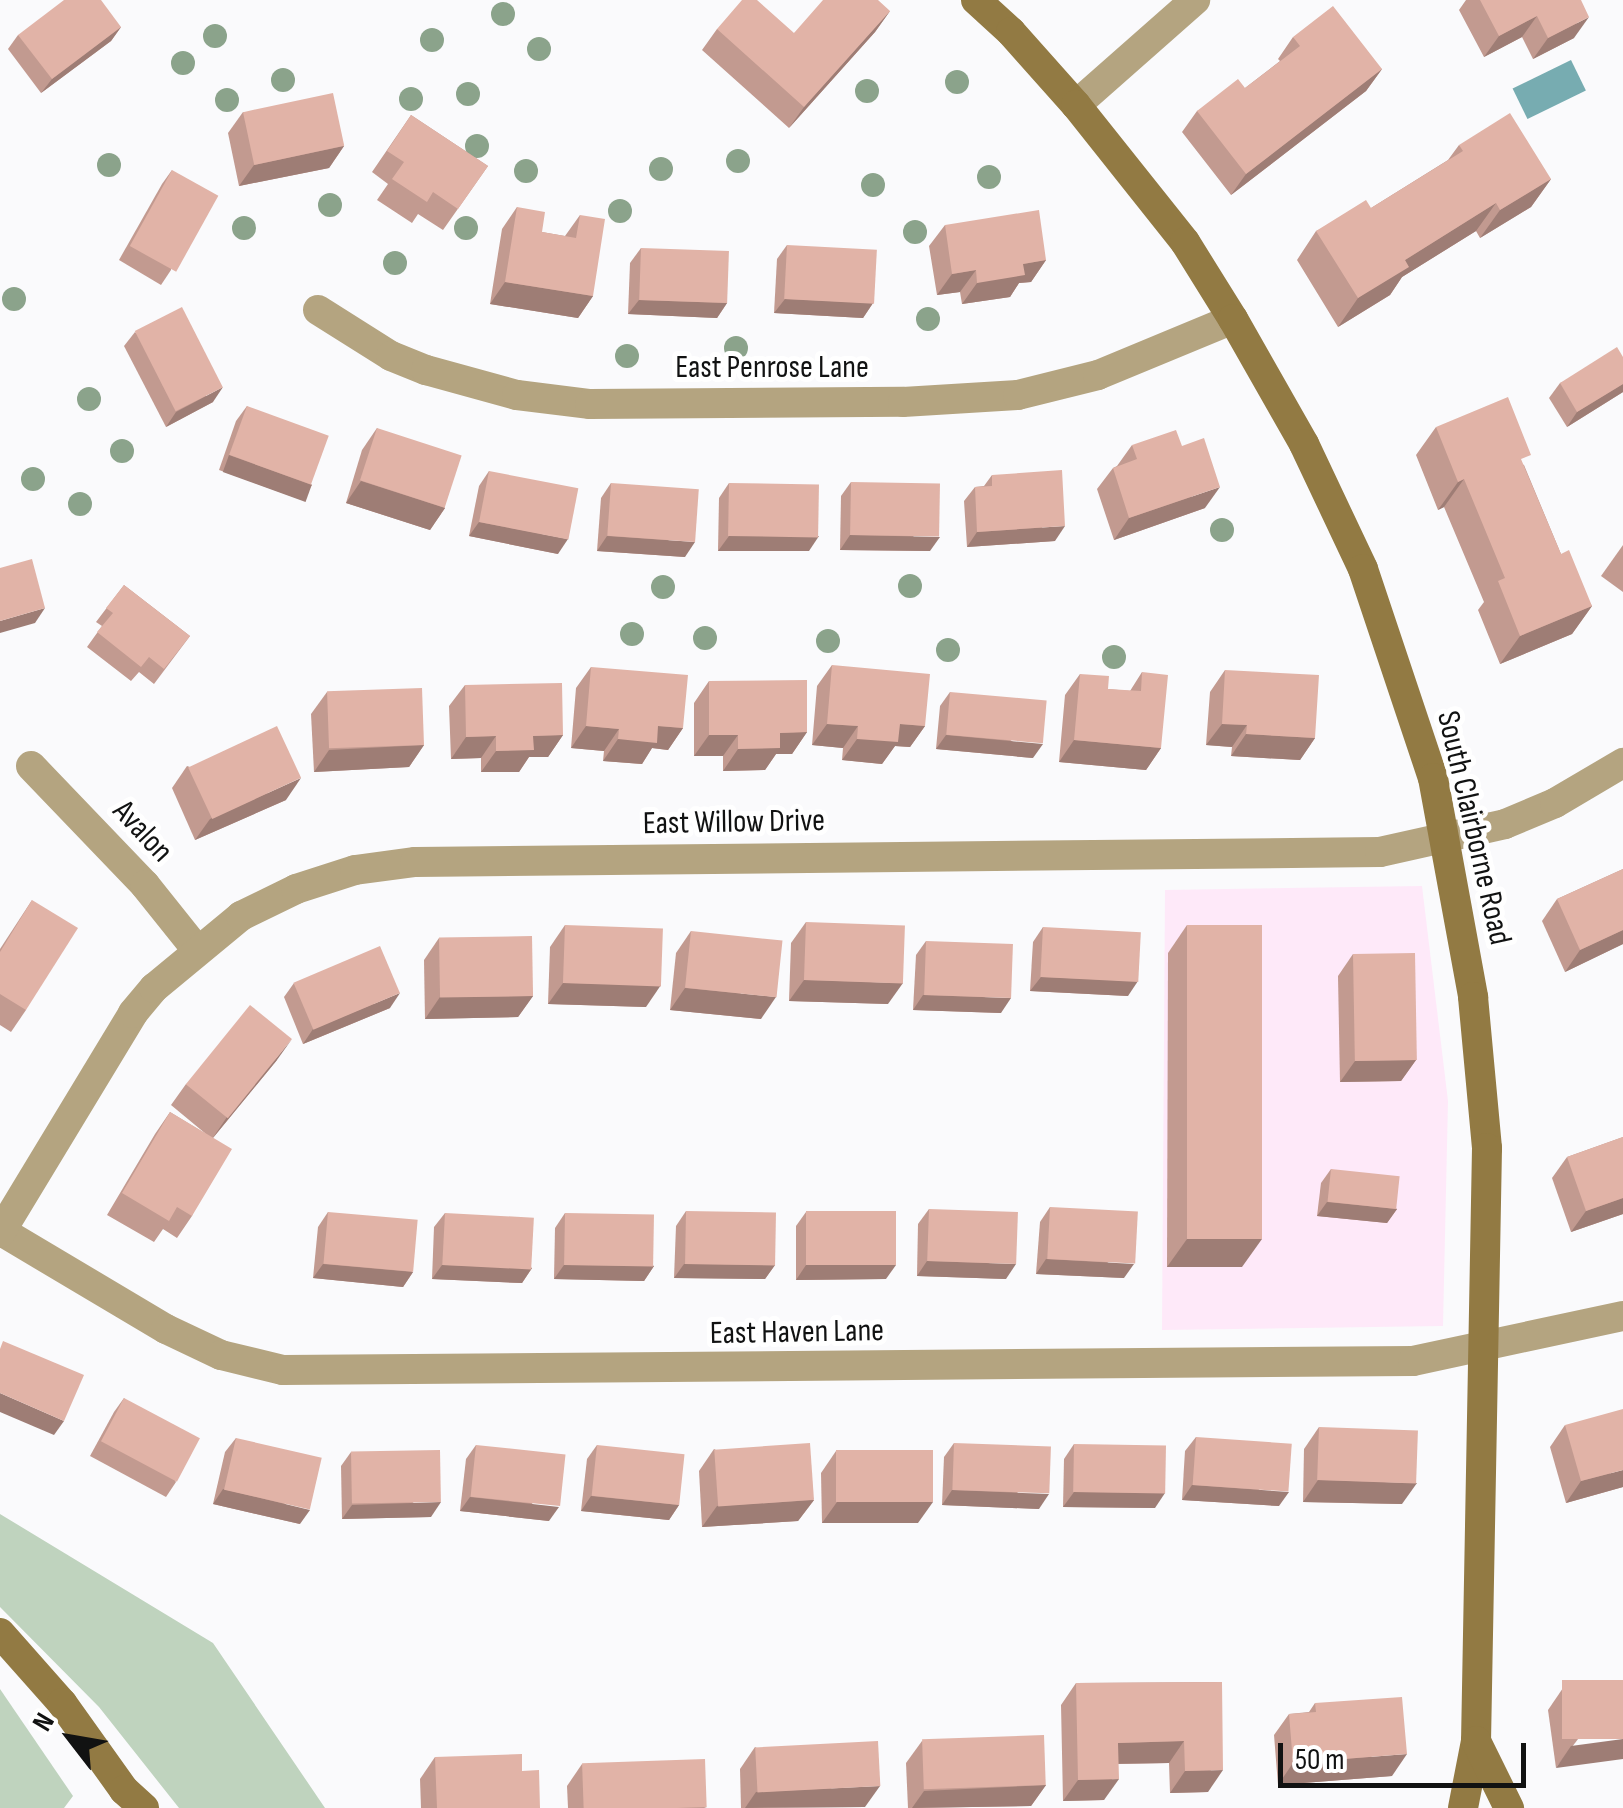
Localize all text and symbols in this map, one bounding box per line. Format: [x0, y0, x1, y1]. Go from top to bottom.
street label: East Penrose Lane [675, 349, 869, 387]
street label: South Clairborne Road [1427, 707, 1519, 949]
street label: Avalon [104, 793, 180, 871]
street label: East Willow Drive [643, 802, 825, 844]
street label: East Haven Lane [710, 1312, 884, 1354]
north arrow [20, 1688, 120, 1788]
text: N [26, 1707, 62, 1737]
scale bar [1283, 1723, 1530, 1785]
text: 50 m [1295, 1742, 1344, 1778]

